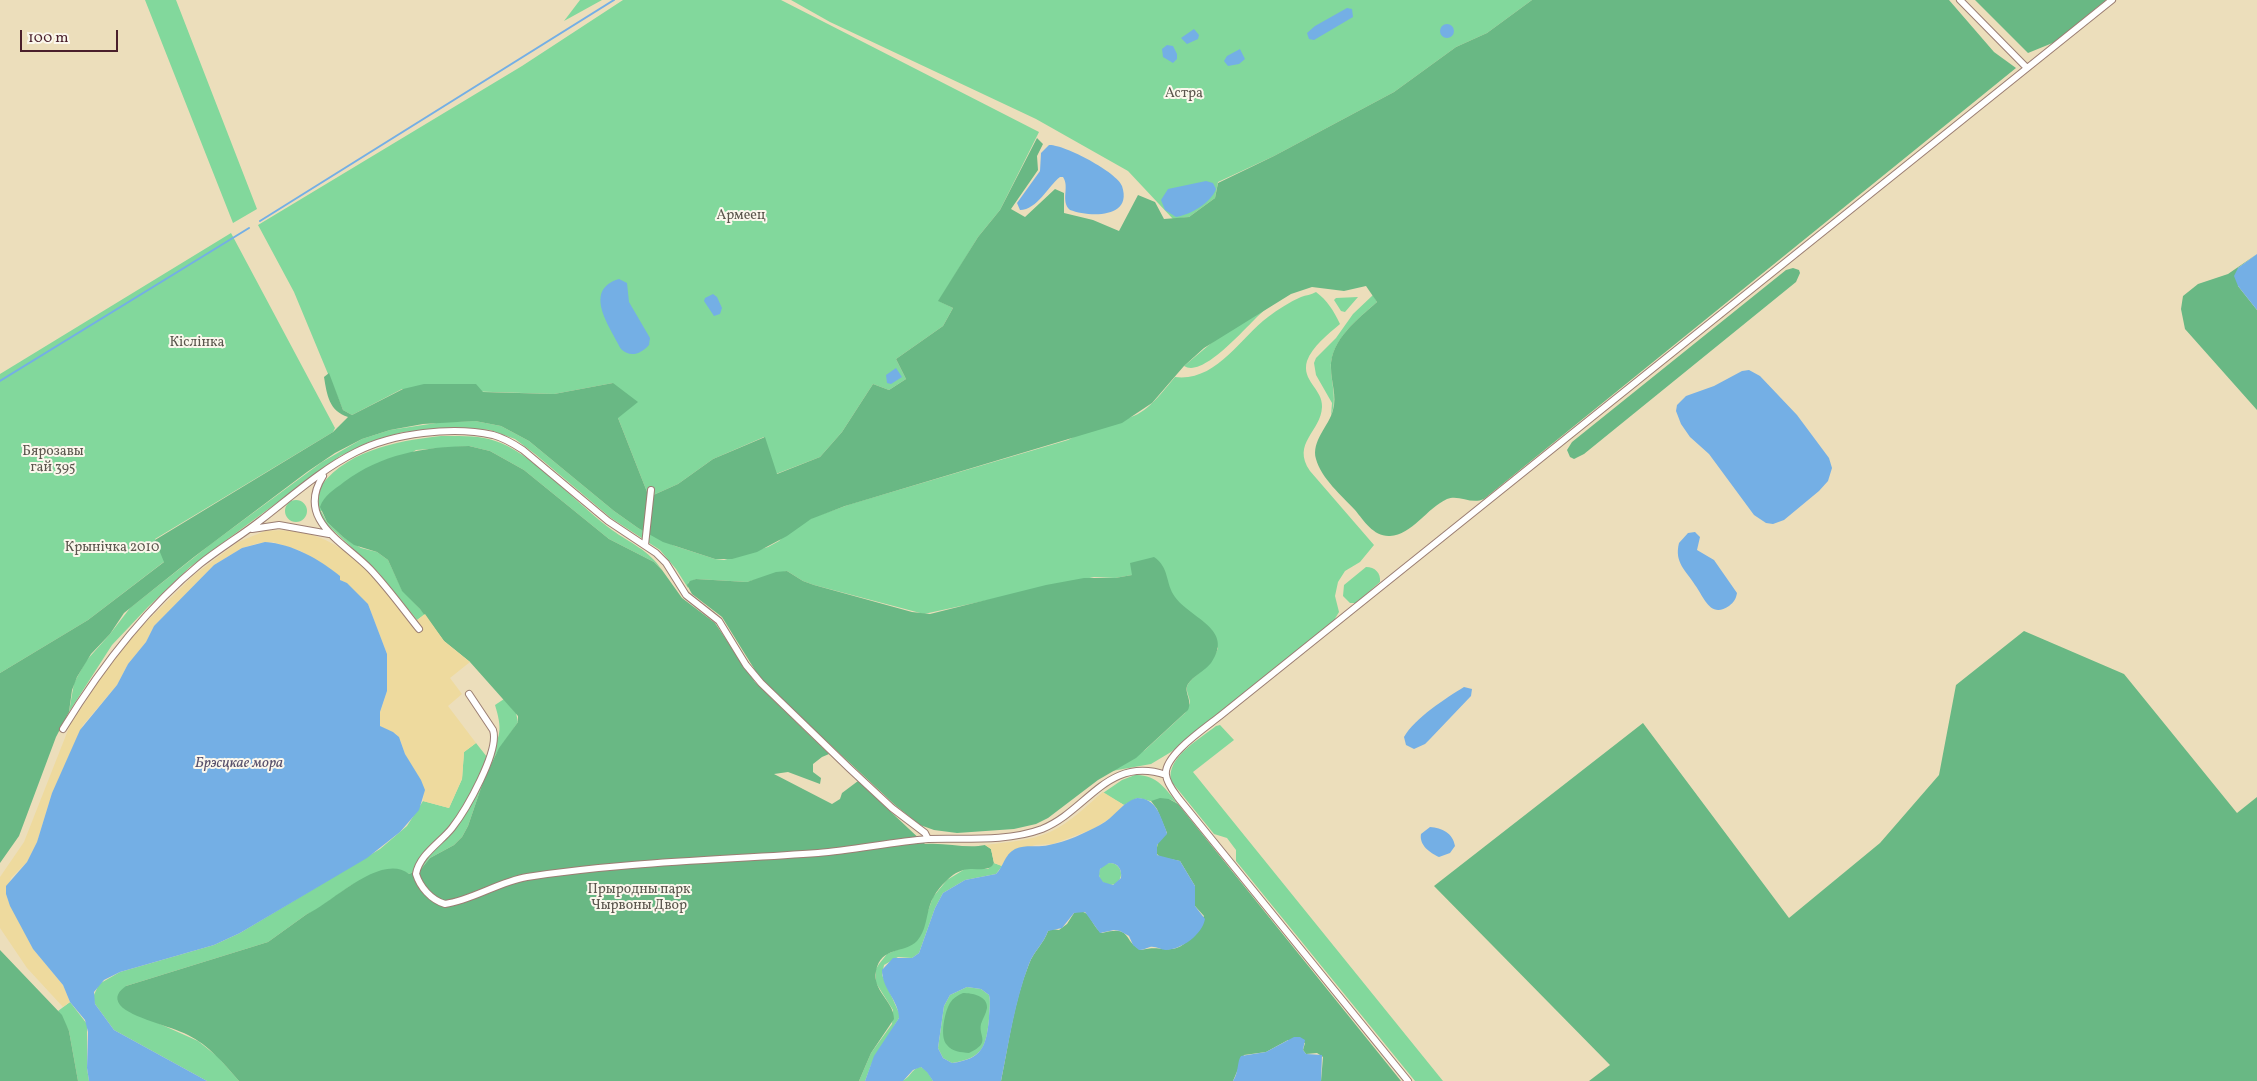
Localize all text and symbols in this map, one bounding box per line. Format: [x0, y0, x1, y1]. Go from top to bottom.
scale bar [22, 20, 120, 52]
text: 100 m [28, 28, 68, 49]
park label: Астра [1165, 86, 1203, 102]
park label: Армеец [716, 208, 766, 224]
park label: Кіслінка [170, 335, 224, 351]
park label: Бярозавы гай 395 [22, 444, 84, 477]
park label: Крынічка 2010 [65, 540, 159, 556]
water label: Брэсцкае мора [195, 755, 283, 773]
park label: Прыродны парк Чырвоны Двор [587, 882, 691, 914]

